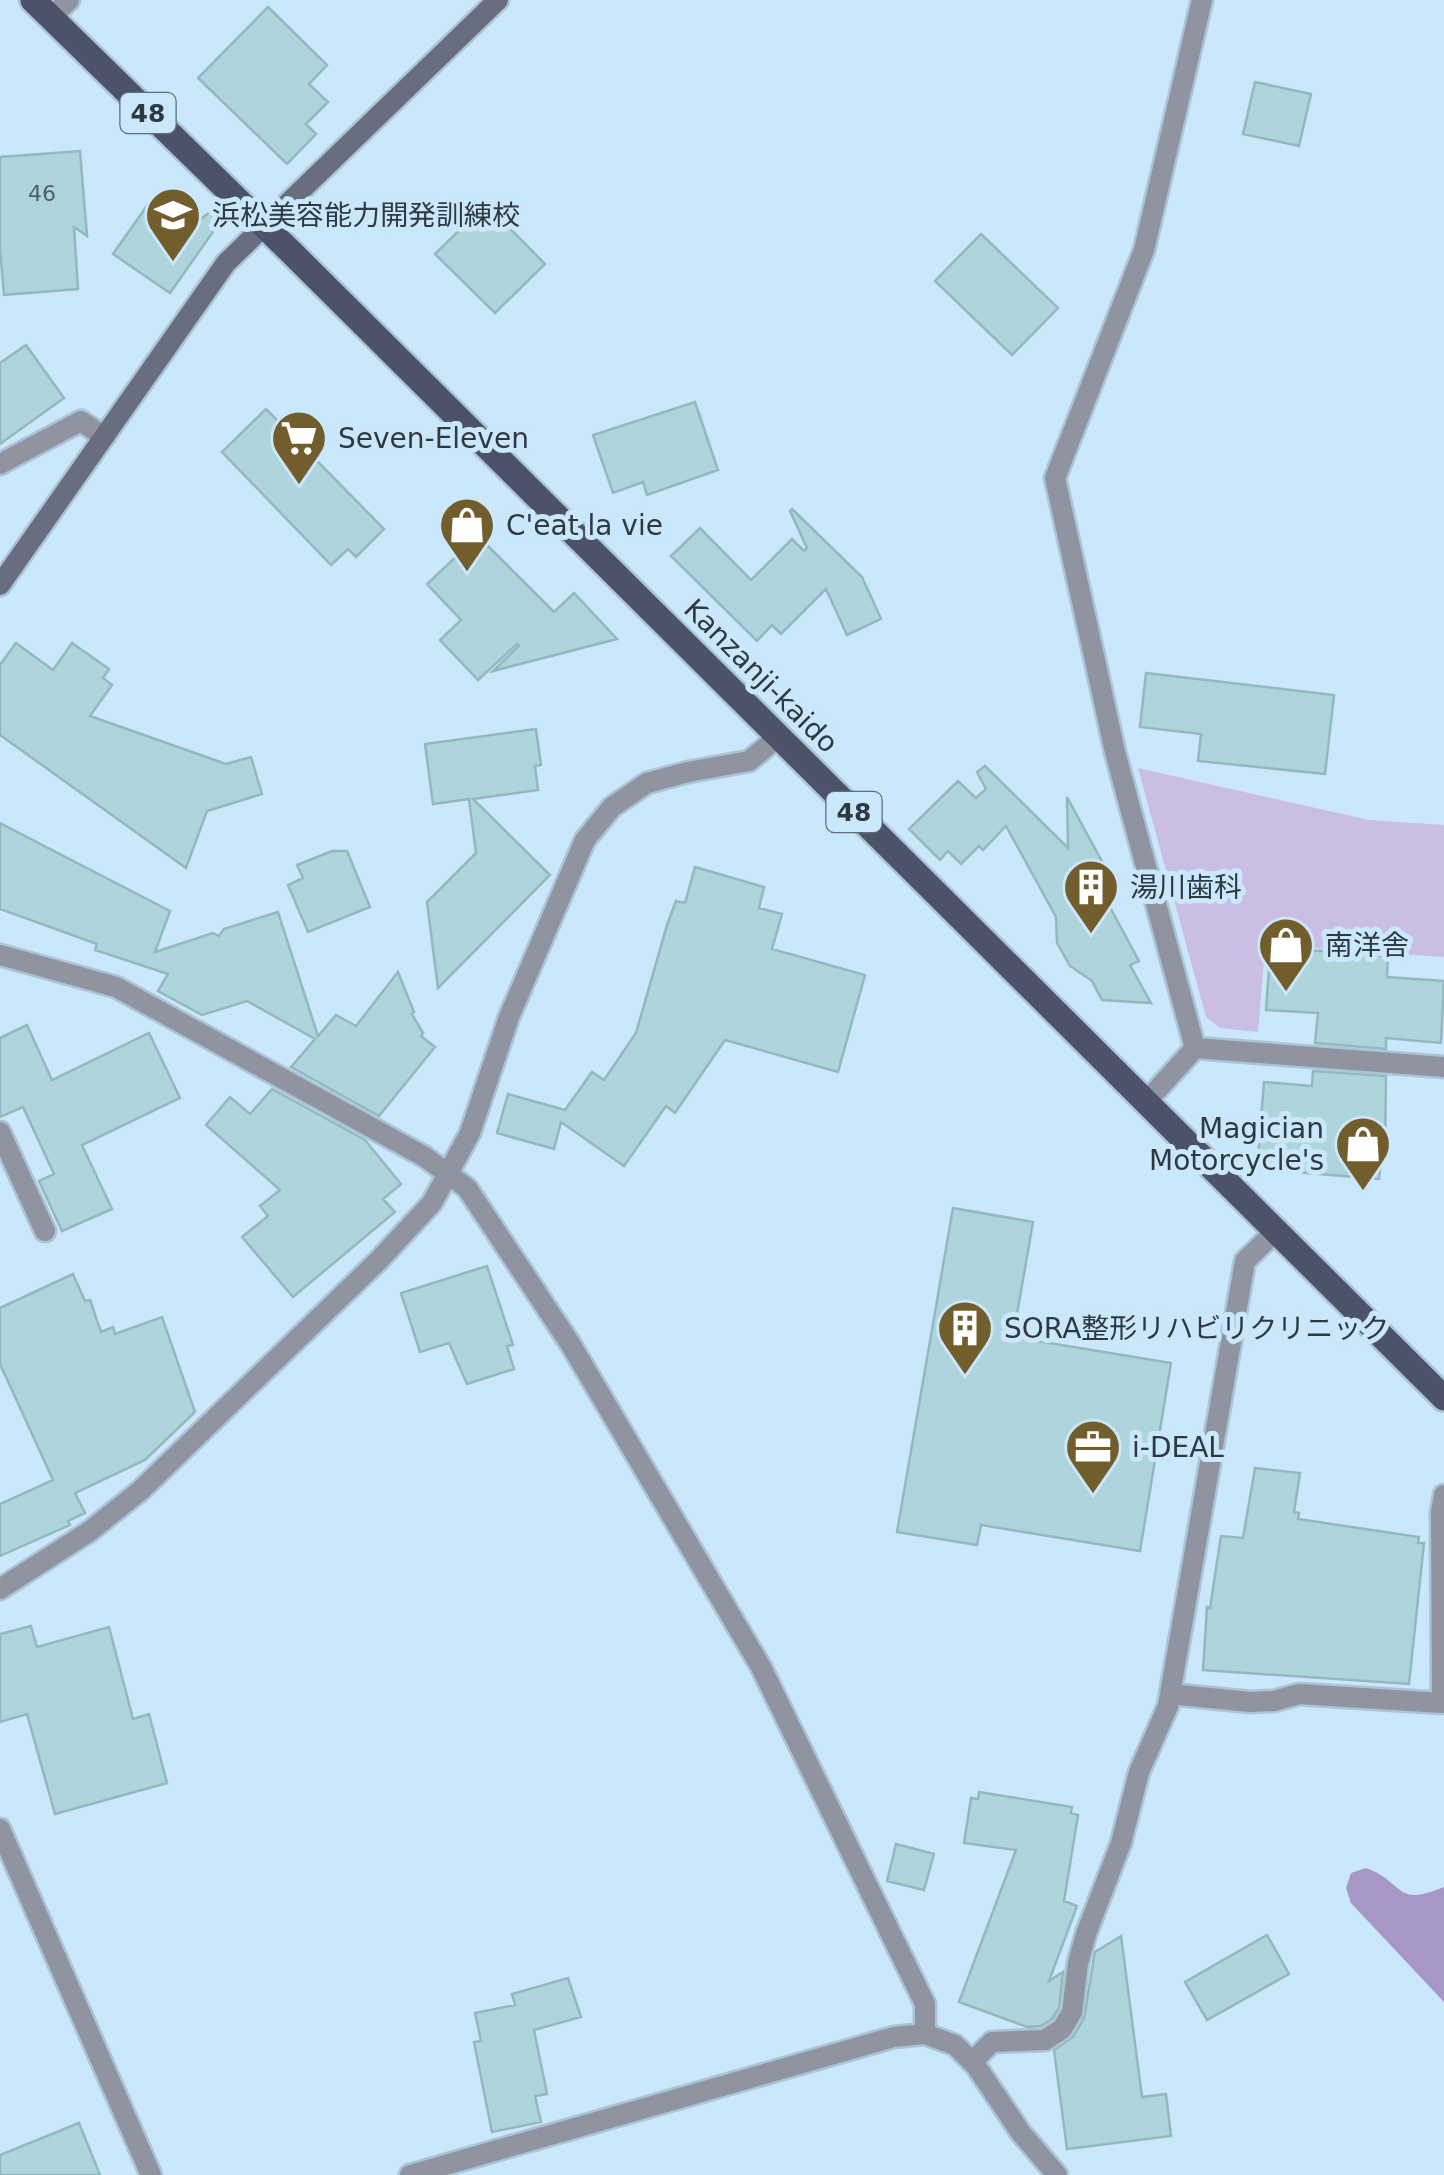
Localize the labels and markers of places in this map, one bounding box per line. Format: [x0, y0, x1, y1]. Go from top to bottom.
school or university icon: 浜松美容能力開発訓練校 [143, 185, 203, 264]
place label: 浜松美容能力開発訓練校 [212, 199, 520, 232]
supermarket icon: Seven-Eleven [269, 408, 329, 487]
place label: Seven-Eleven [338, 422, 529, 455]
shop icon: C'eat la vie [437, 495, 497, 574]
place label: C'eat la vie [506, 509, 663, 542]
building icon: 湯川歯科 [1061, 857, 1121, 936]
place label: 湯川歯科 [1130, 871, 1242, 904]
shop icon: 南洋舎 [1256, 915, 1316, 994]
place label: 南洋舎 [1325, 929, 1409, 962]
place label: Magician Motorcycle's [1149, 1112, 1324, 1177]
shop icon: Magician Motorcycle's [1333, 1114, 1393, 1193]
building icon: SORA整形リハビリクリニック [935, 1298, 995, 1377]
place label: SORA整形リハビリクリニック [1004, 1312, 1389, 1345]
office icon: i-DEAL [1063, 1417, 1123, 1496]
place label: i-DEAL [1132, 1431, 1224, 1464]

